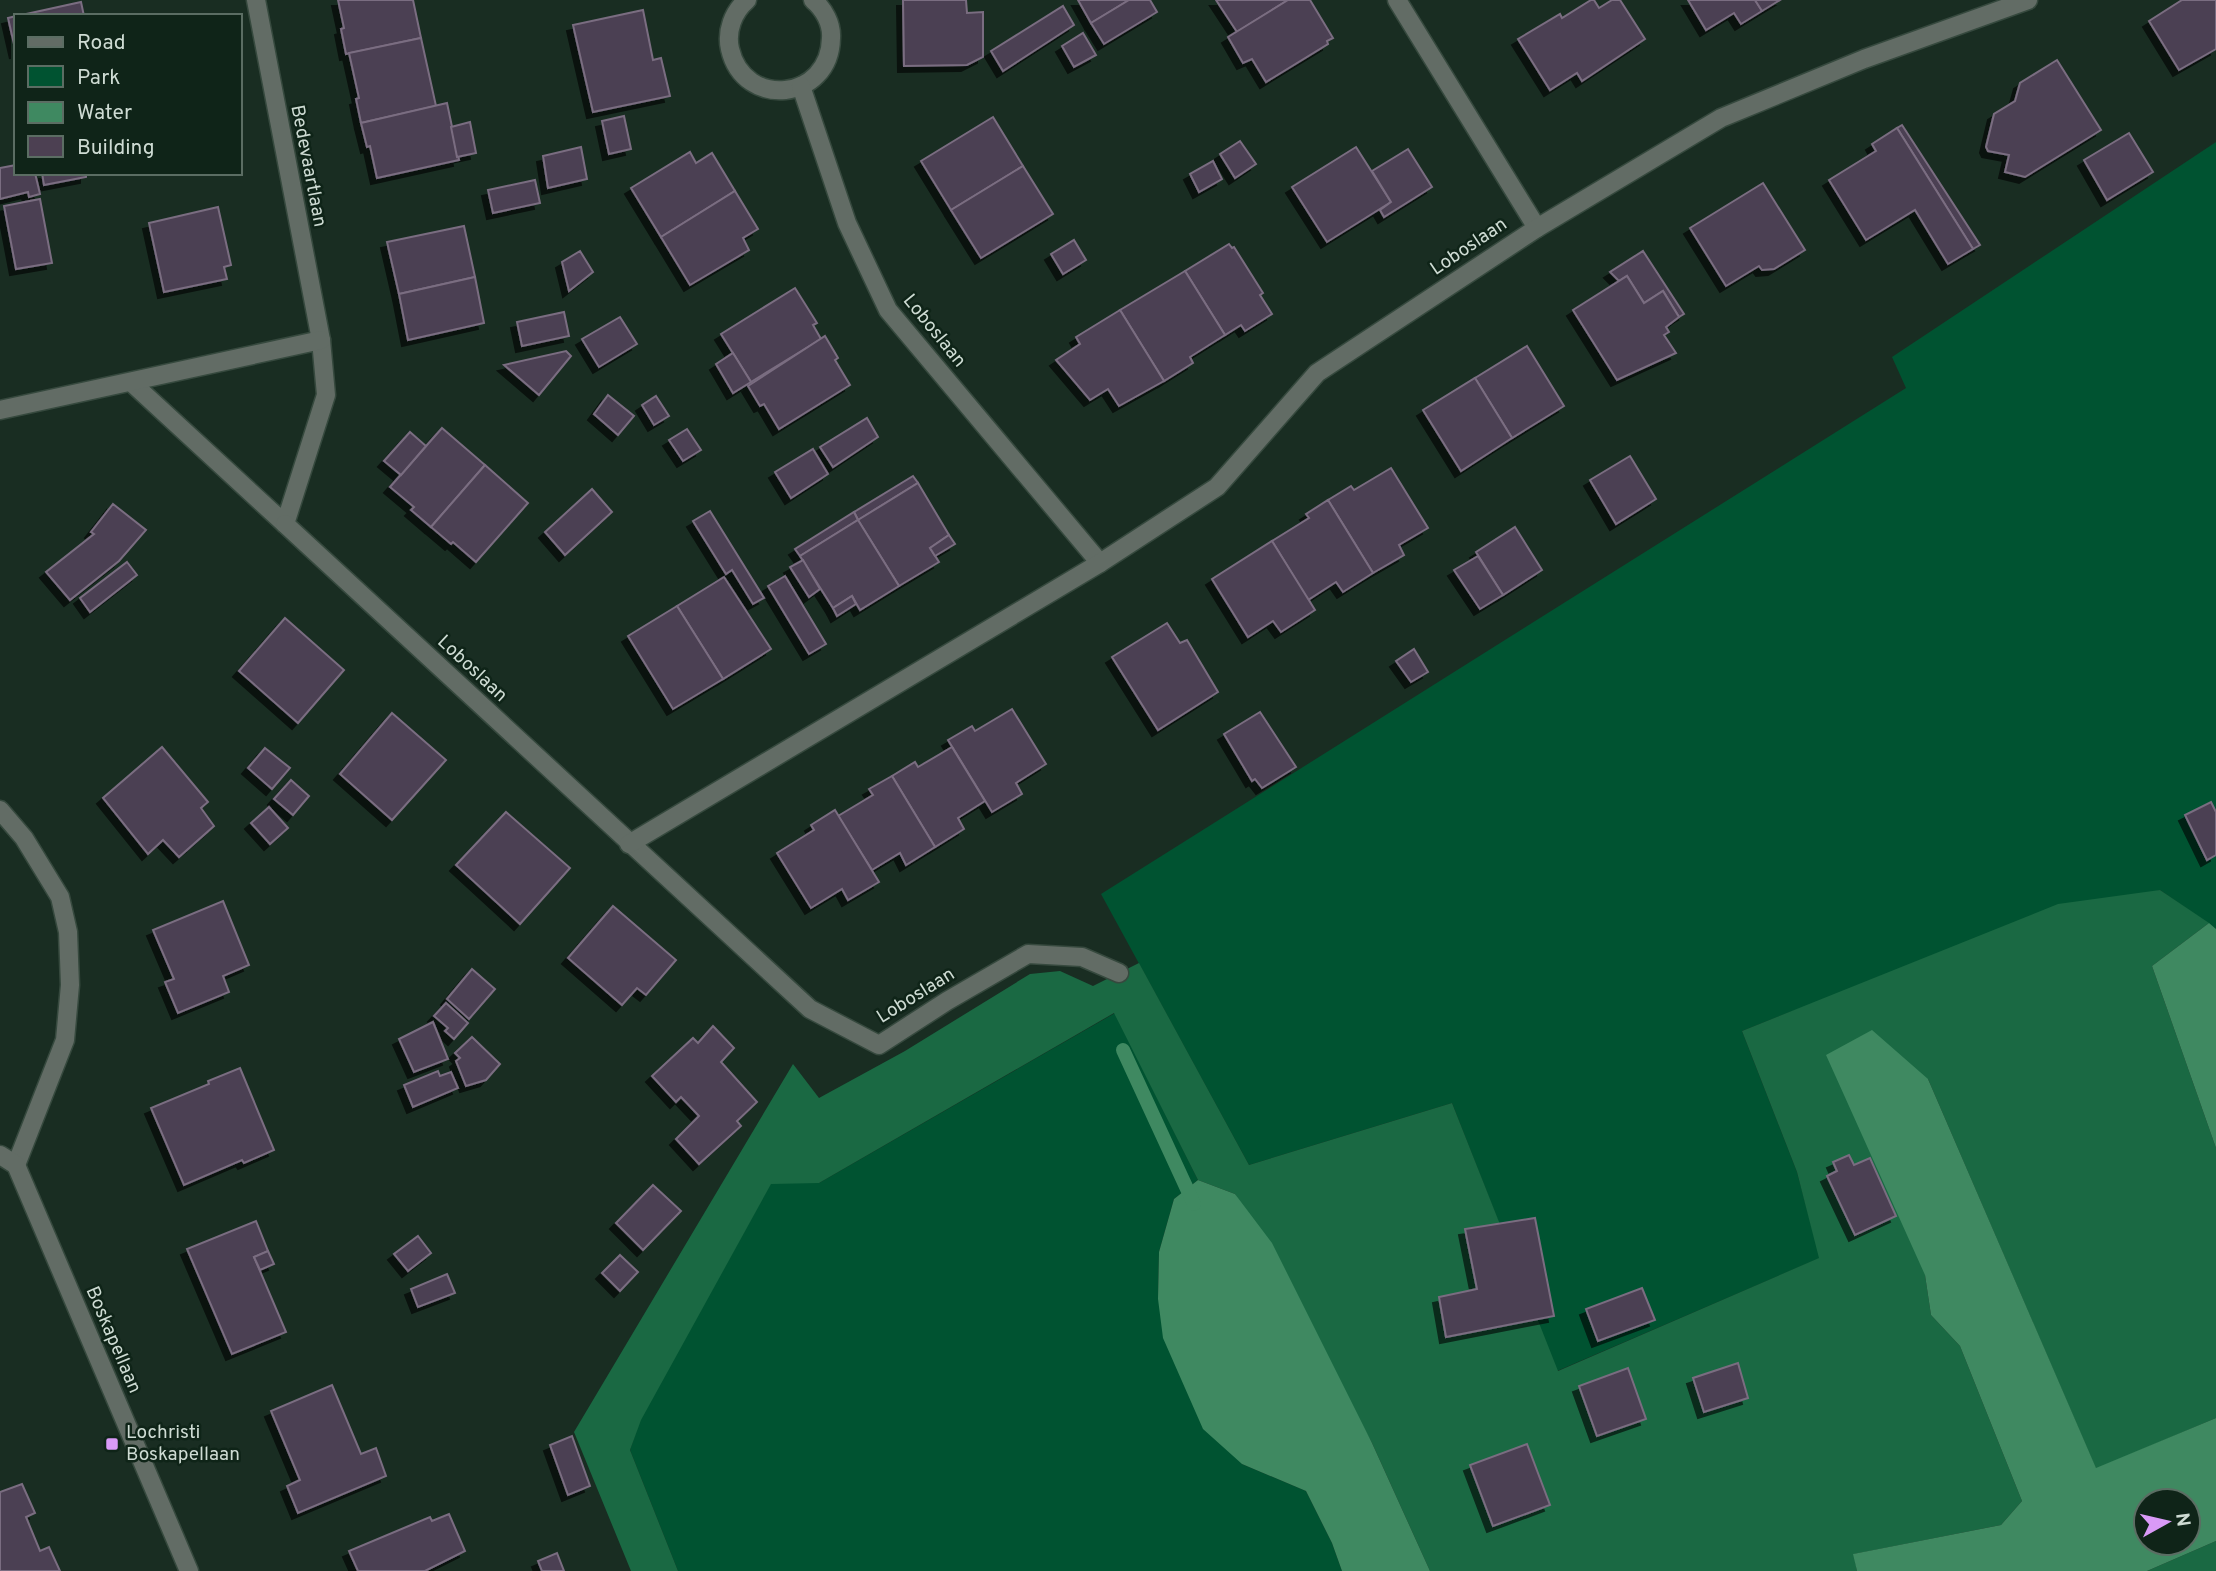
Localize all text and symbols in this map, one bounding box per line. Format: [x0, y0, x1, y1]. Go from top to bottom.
legend [14, 14, 242, 175]
text: Road [77, 30, 126, 57]
text: Park [77, 65, 120, 92]
text: Water [77, 100, 132, 127]
street label: Bedevaartlaan [284, 103, 332, 229]
text: Building [77, 135, 155, 162]
street label: Loboslaan [1426, 213, 1512, 281]
street label: Loboslaan [897, 289, 971, 373]
street label: Loboslaan [432, 630, 512, 708]
street label: Loboslaan [873, 963, 959, 1029]
street label: Boskapellaan [80, 1283, 146, 1397]
place label: Lochristi Boskapellaan [126, 1421, 240, 1467]
marker: Lochristi Boskapellaan [104, 1436, 120, 1452]
north arrow [2132, 1487, 2202, 1557]
text: N [2169, 1511, 2195, 1528]

